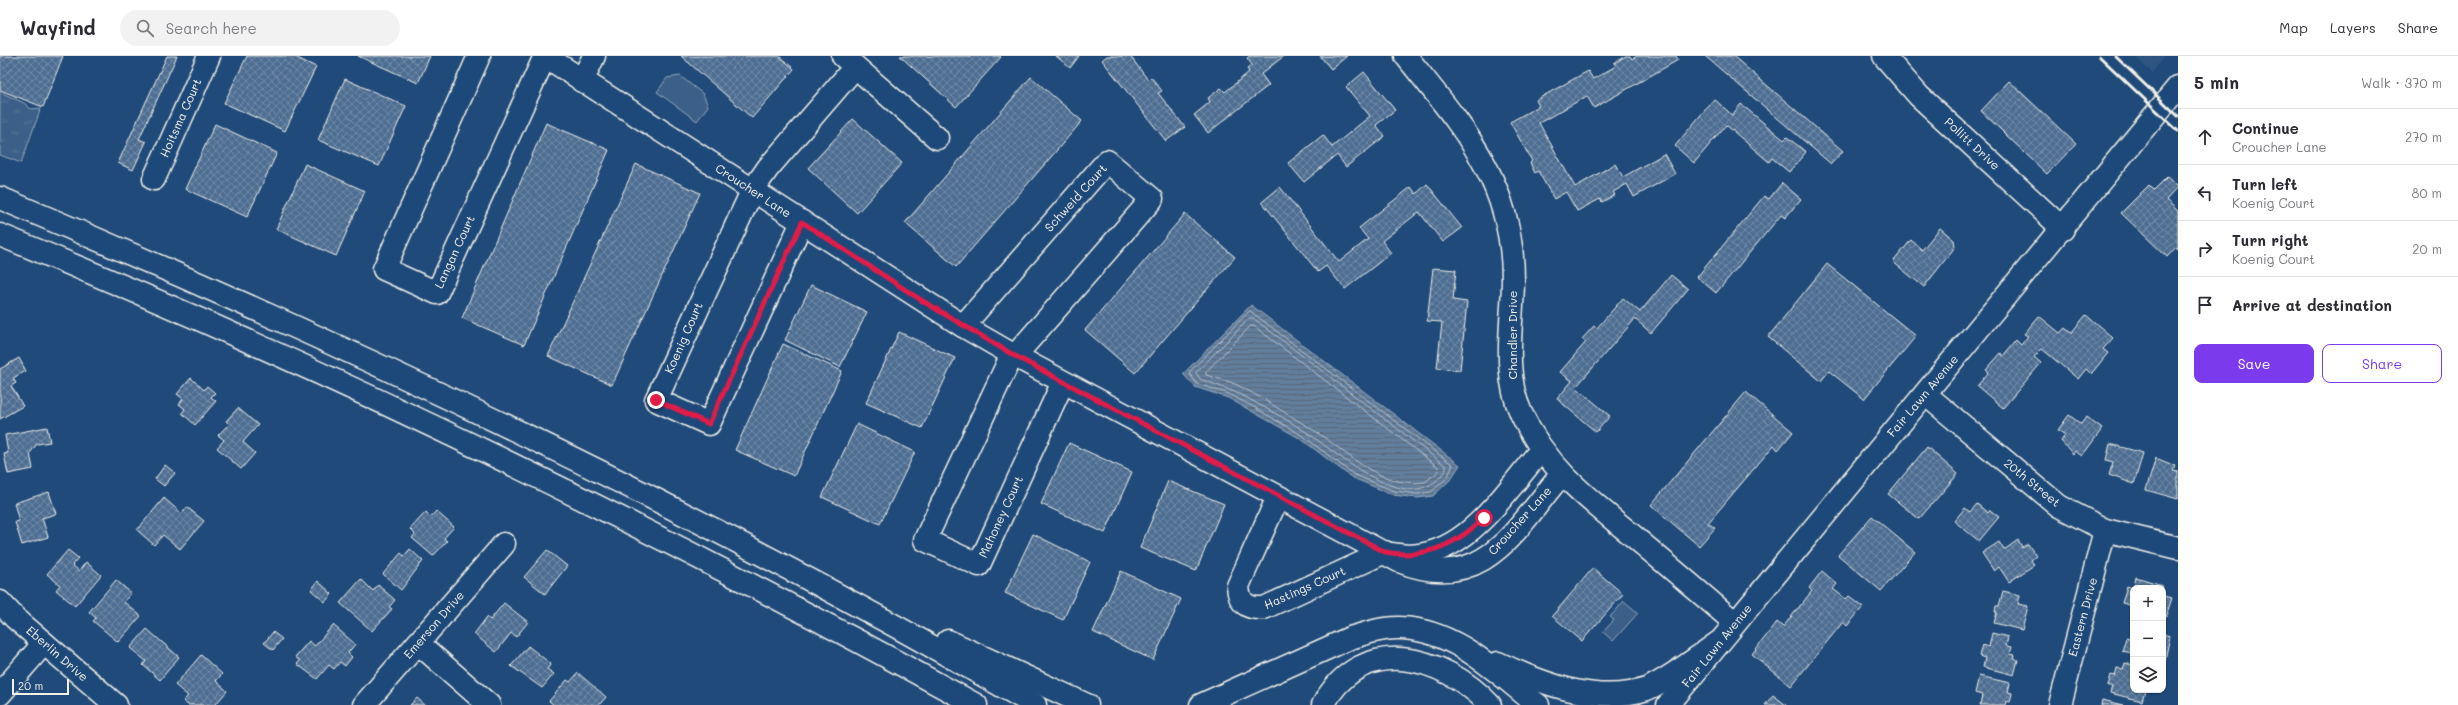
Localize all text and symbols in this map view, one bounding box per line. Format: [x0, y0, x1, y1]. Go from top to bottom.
search box [120, 10, 400, 46]
text: Wayfind [20, 15, 96, 40]
icon: search [134, 17, 156, 39]
text: Search here [166, 18, 257, 38]
text: Map [2279, 18, 2308, 37]
text: Layers [2330, 18, 2376, 37]
text: Share [2398, 18, 2438, 37]
text: 5 min [2194, 71, 2239, 93]
text: Walk · 370 m [2361, 74, 2442, 91]
street label: Hoitsma Court [156, 76, 205, 160]
street label: Pollitt Drive [1942, 113, 2004, 173]
text: Continue [2232, 118, 2299, 138]
icon: ahead [2194, 126, 2216, 148]
text: 270 m [2405, 128, 2442, 145]
text: Croucher Lane [2232, 138, 2327, 155]
street label: Croucher Lane [713, 160, 794, 221]
street label: Schweid Court [1041, 160, 1110, 235]
text: Turn left [2232, 174, 2297, 194]
icon: left [2194, 182, 2216, 204]
text: 80 m [2412, 184, 2442, 201]
text: Koenig Court [2232, 194, 2315, 211]
street label: Langan Court [430, 212, 478, 291]
text: Turn right [2232, 230, 2309, 250]
icon: right [2194, 238, 2216, 260]
text: 20 m [2412, 240, 2442, 257]
text: Koenig Court [2232, 250, 2315, 267]
street label: Chandler Drive [1504, 290, 1520, 380]
icon: arrive [2194, 294, 2216, 316]
text: Arrive at destination [2232, 295, 2392, 315]
street label: Koenig Court [660, 299, 706, 376]
button: Save [2194, 344, 2314, 383]
button: Share [2322, 344, 2442, 383]
street label: Fair Lawn Avenue [1883, 351, 1961, 440]
route end [647, 391, 665, 409]
street label: 20th Street [2001, 455, 2064, 510]
street label: Mahoney Court [974, 473, 1026, 560]
street label: Croucher Lane [1484, 483, 1554, 558]
route start [1475, 509, 1493, 527]
street label: Hastings Court [1261, 562, 1348, 612]
street label: Eastern Drive [2064, 575, 2100, 658]
map controls [2130, 585, 2166, 693]
button: + [2130, 585, 2166, 621]
street label: Emerson Drive [399, 587, 467, 662]
street label: Fair Lawn Avenue [1678, 600, 1755, 690]
button: − [2130, 621, 2166, 657]
street label: Eberlin Drive [23, 622, 92, 685]
button: layers [2130, 657, 2166, 693]
scale bar [12, 677, 69, 696]
text: 20 m [18, 678, 43, 693]

